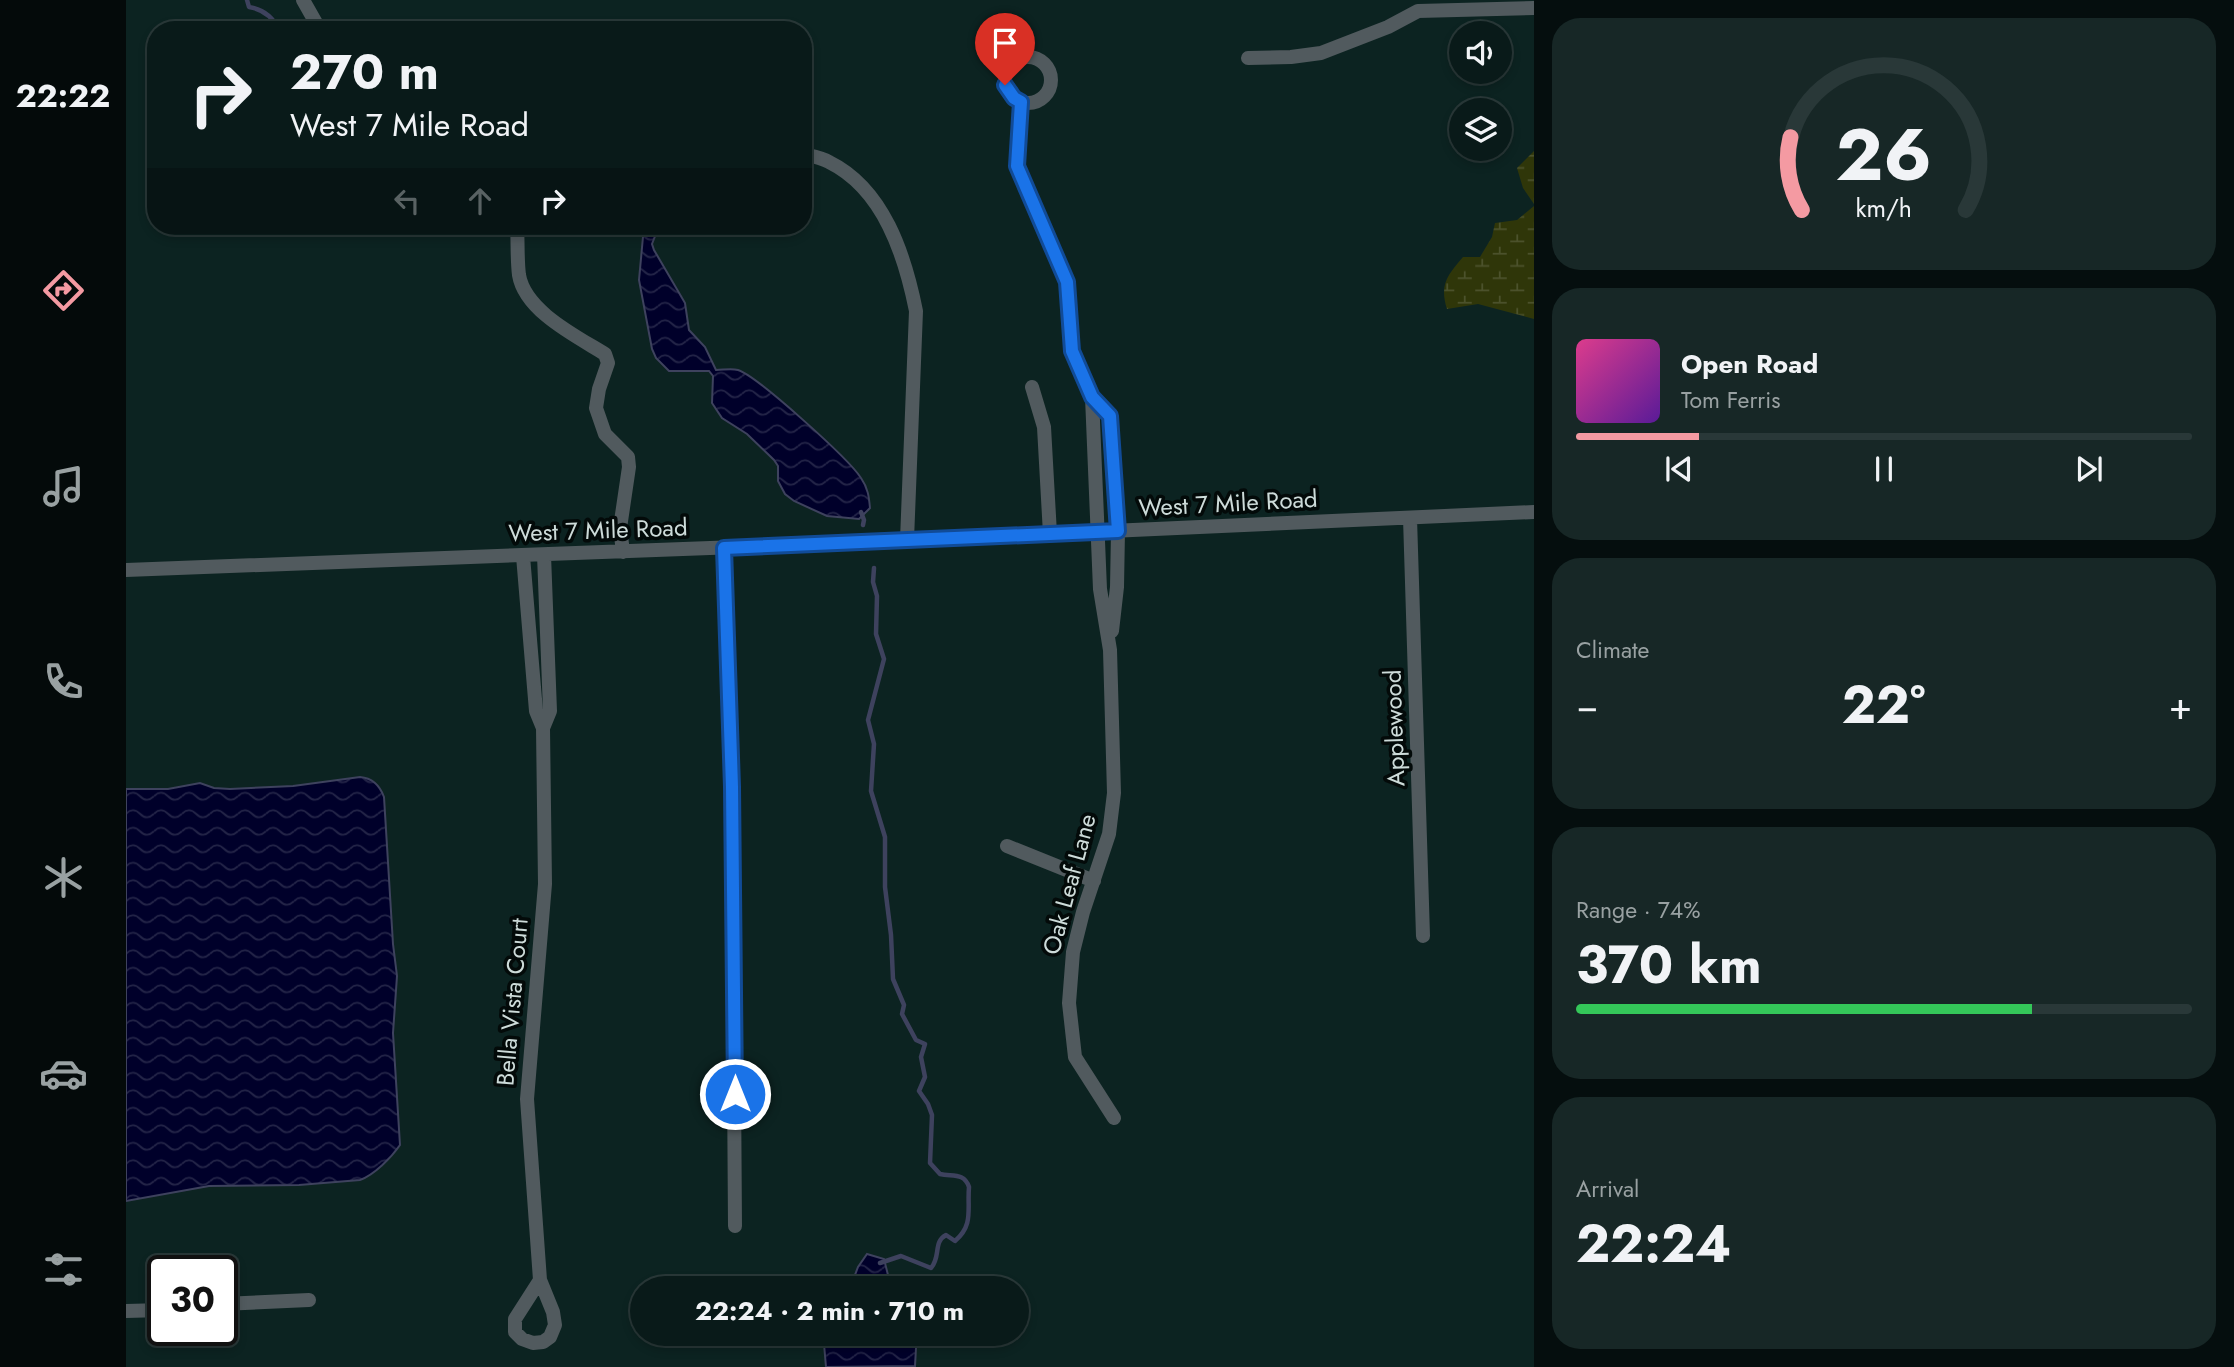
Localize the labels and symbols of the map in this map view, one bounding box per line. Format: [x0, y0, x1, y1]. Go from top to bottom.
pin [975, 13, 1035, 85]
street label: West 7 Mile Road [1138, 481, 1318, 525]
street label: West 7 Mile Road [508, 509, 688, 551]
street label: Applewood [1374, 669, 1414, 787]
street label: Oak Leaf Lane [1033, 810, 1105, 958]
street label: Bella Vista Court [487, 917, 537, 1087]
position arrow [698, 1057, 772, 1131]
speed limit sign: 30 [147, 1255, 238, 1346]

